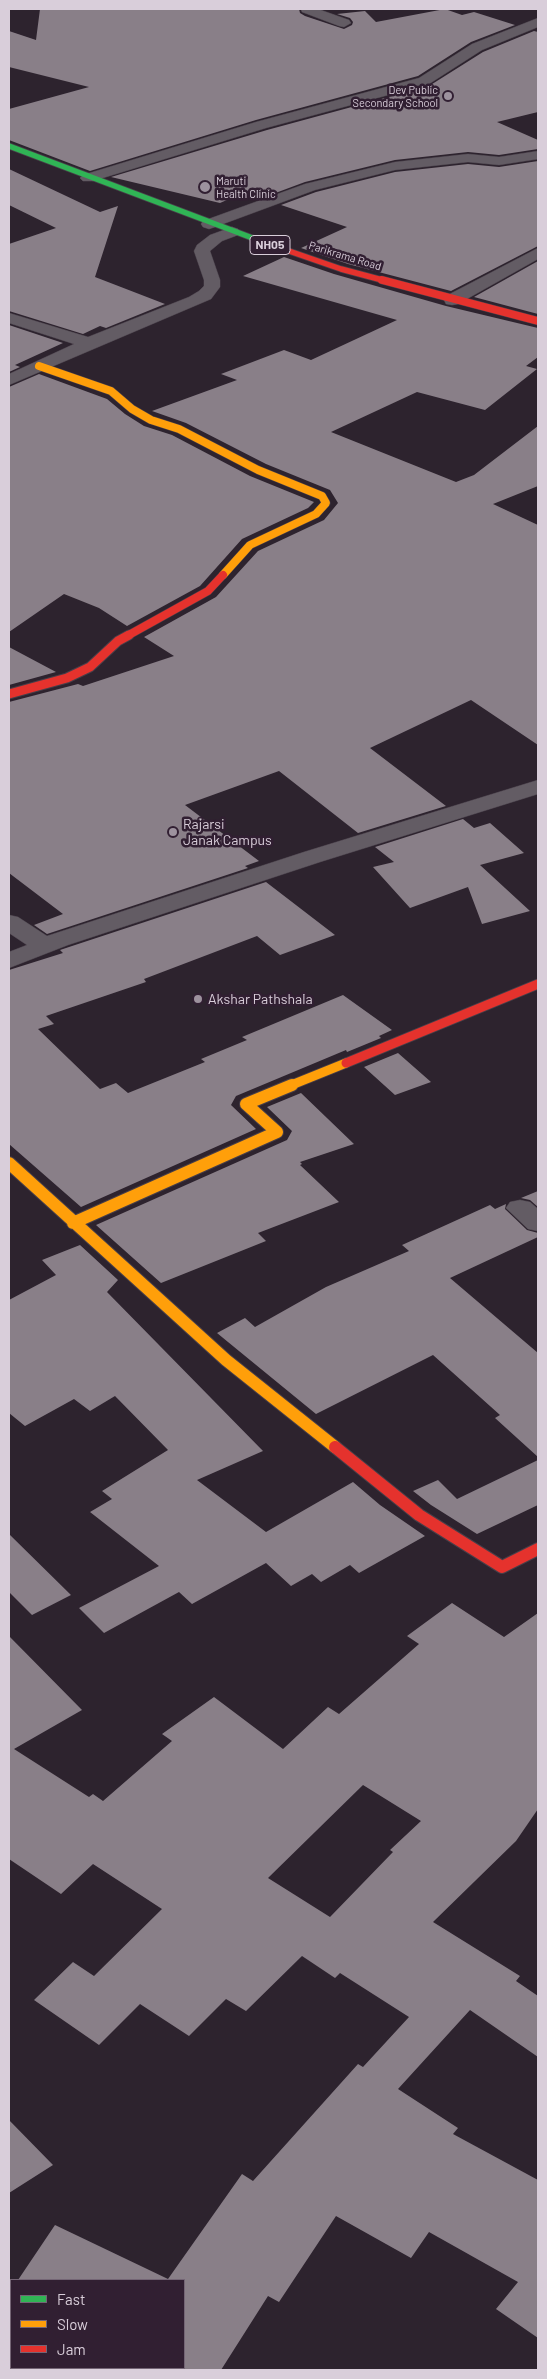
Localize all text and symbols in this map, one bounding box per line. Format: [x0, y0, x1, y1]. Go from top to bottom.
place label: Dev Public Secondary School [352, 83, 438, 109]
marker: Dev Public Secondary School [442, 90, 454, 102]
place label: Maruti Health Clinic [216, 174, 276, 200]
marker: Maruti Health Clinic [198, 180, 212, 194]
road number: NH05 [250, 236, 290, 254]
street label: Parikrama Road [307, 239, 383, 273]
place label: Rajarsi Janak Campus [183, 816, 272, 849]
marker: Rajarsi Janak Campus [167, 826, 179, 838]
place label: Akshar Pathshala [208, 991, 313, 1007]
marker: Akshar Pathshala [192, 993, 204, 1005]
legend [10, 2279, 185, 2369]
text: Fast [57, 2290, 85, 2308]
text: Slow [57, 2315, 88, 2333]
text: Jam [57, 2340, 86, 2358]

